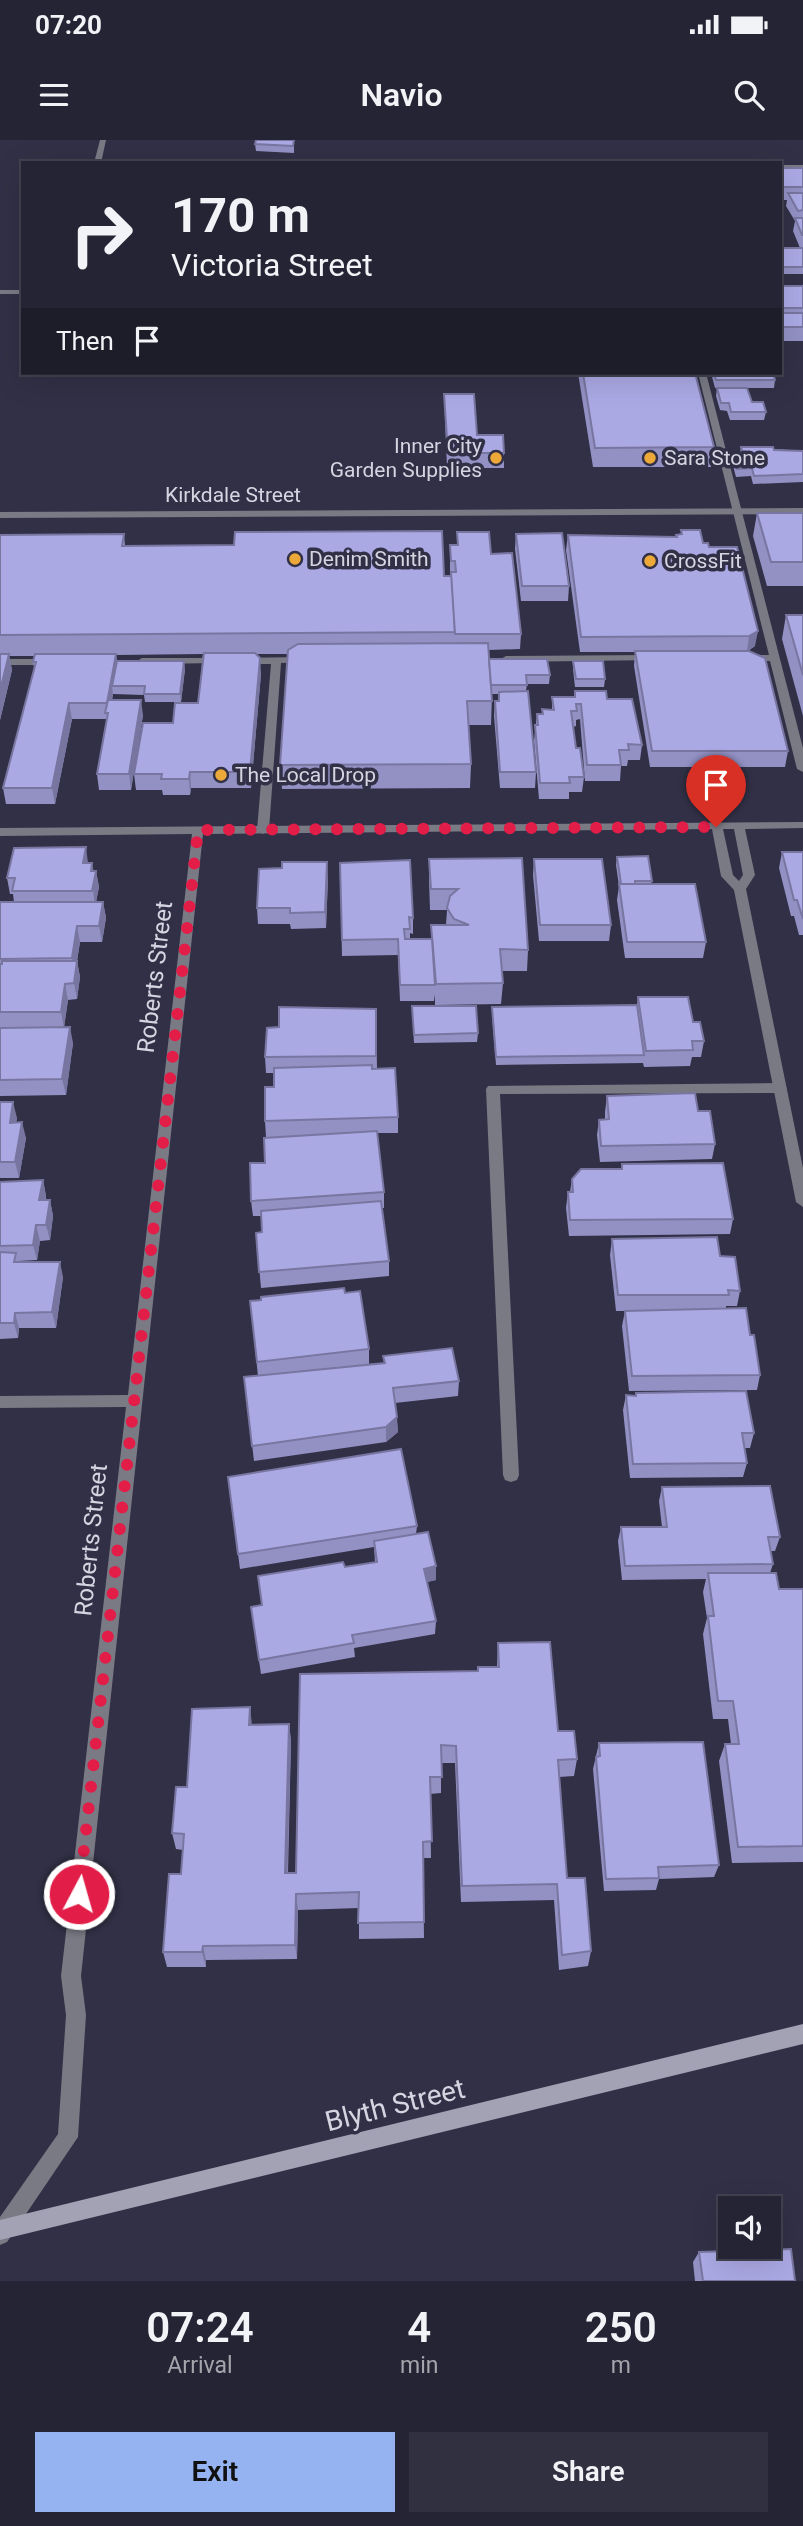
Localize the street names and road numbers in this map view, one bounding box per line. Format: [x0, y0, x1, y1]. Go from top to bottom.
street label: Kirkdale Street [165, 483, 301, 507]
street label: Roberts Street [132, 899, 178, 1055]
street label: Roberts Street [69, 1462, 113, 1617]
street label: Blyth Street [322, 2072, 468, 2138]

